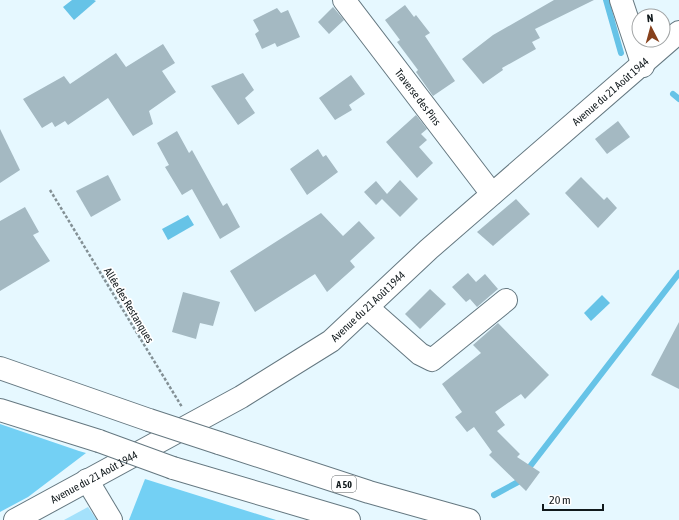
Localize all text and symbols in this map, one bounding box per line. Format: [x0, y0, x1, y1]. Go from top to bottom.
north arrow [631, 8, 671, 48]
text: N [646, 12, 654, 24]
street label: Avenue du 21 Août 1944 [570, 55, 651, 128]
street label: Traverse des Pins [393, 66, 443, 128]
street label: Allée des Restanques [102, 265, 156, 345]
street label: Avenue du 21 Août 1944 [328, 269, 408, 344]
street label: Avenue du 21 Août 1944 [48, 448, 140, 505]
road number: A 50 [332, 476, 356, 492]
scale bar [543, 486, 603, 512]
text: 20 m [549, 493, 571, 507]

